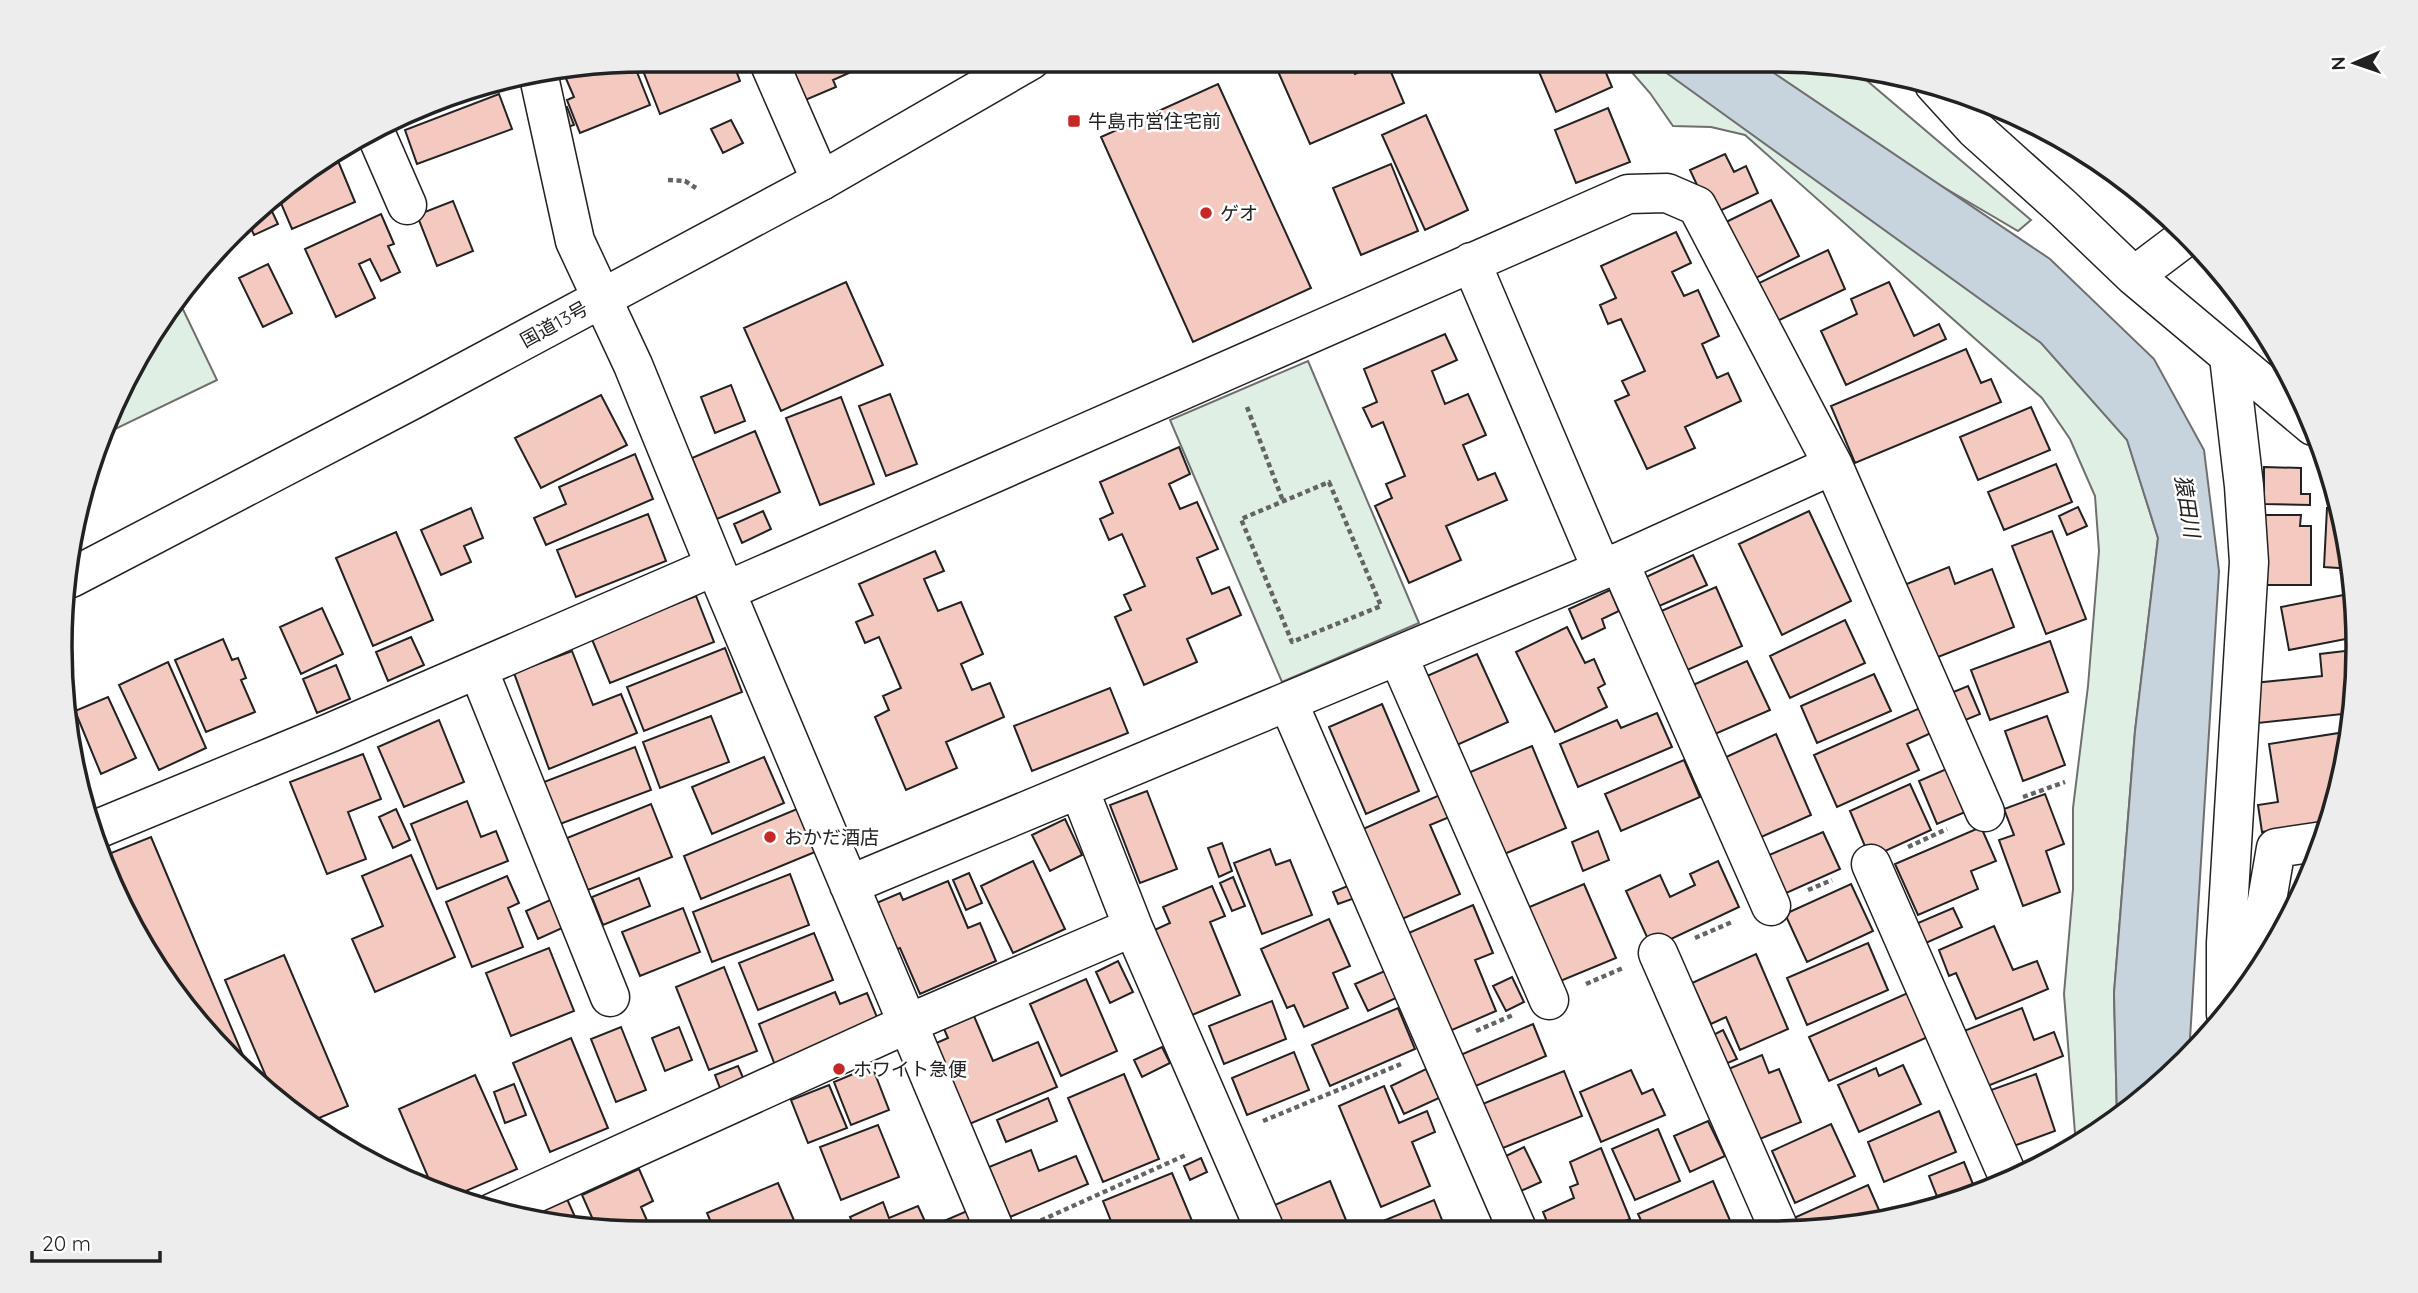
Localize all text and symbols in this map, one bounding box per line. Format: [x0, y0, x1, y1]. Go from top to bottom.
north arrow [2320, 28, 2390, 98]
text: N [2326, 56, 2350, 71]
place label: 牛島市営住宅前 [1088, 109, 1221, 133]
marker: 牛島市営住宅前 [1066, 113, 1082, 129]
place label: ゲオ [1220, 201, 1258, 225]
marker: ゲオ [1198, 205, 1214, 221]
street label: 国道13号 [516, 296, 592, 352]
water label: 猿田川 [2170, 473, 2206, 541]
place label: おかだ酒店 [784, 825, 879, 849]
marker: おかだ酒店 [762, 829, 778, 845]
place label: ホワイト急便 [853, 1057, 967, 1081]
marker: ホワイト急便 [831, 1061, 847, 1077]
scale bar [32, 1220, 159, 1264]
text: 20 m [42, 1230, 91, 1256]

